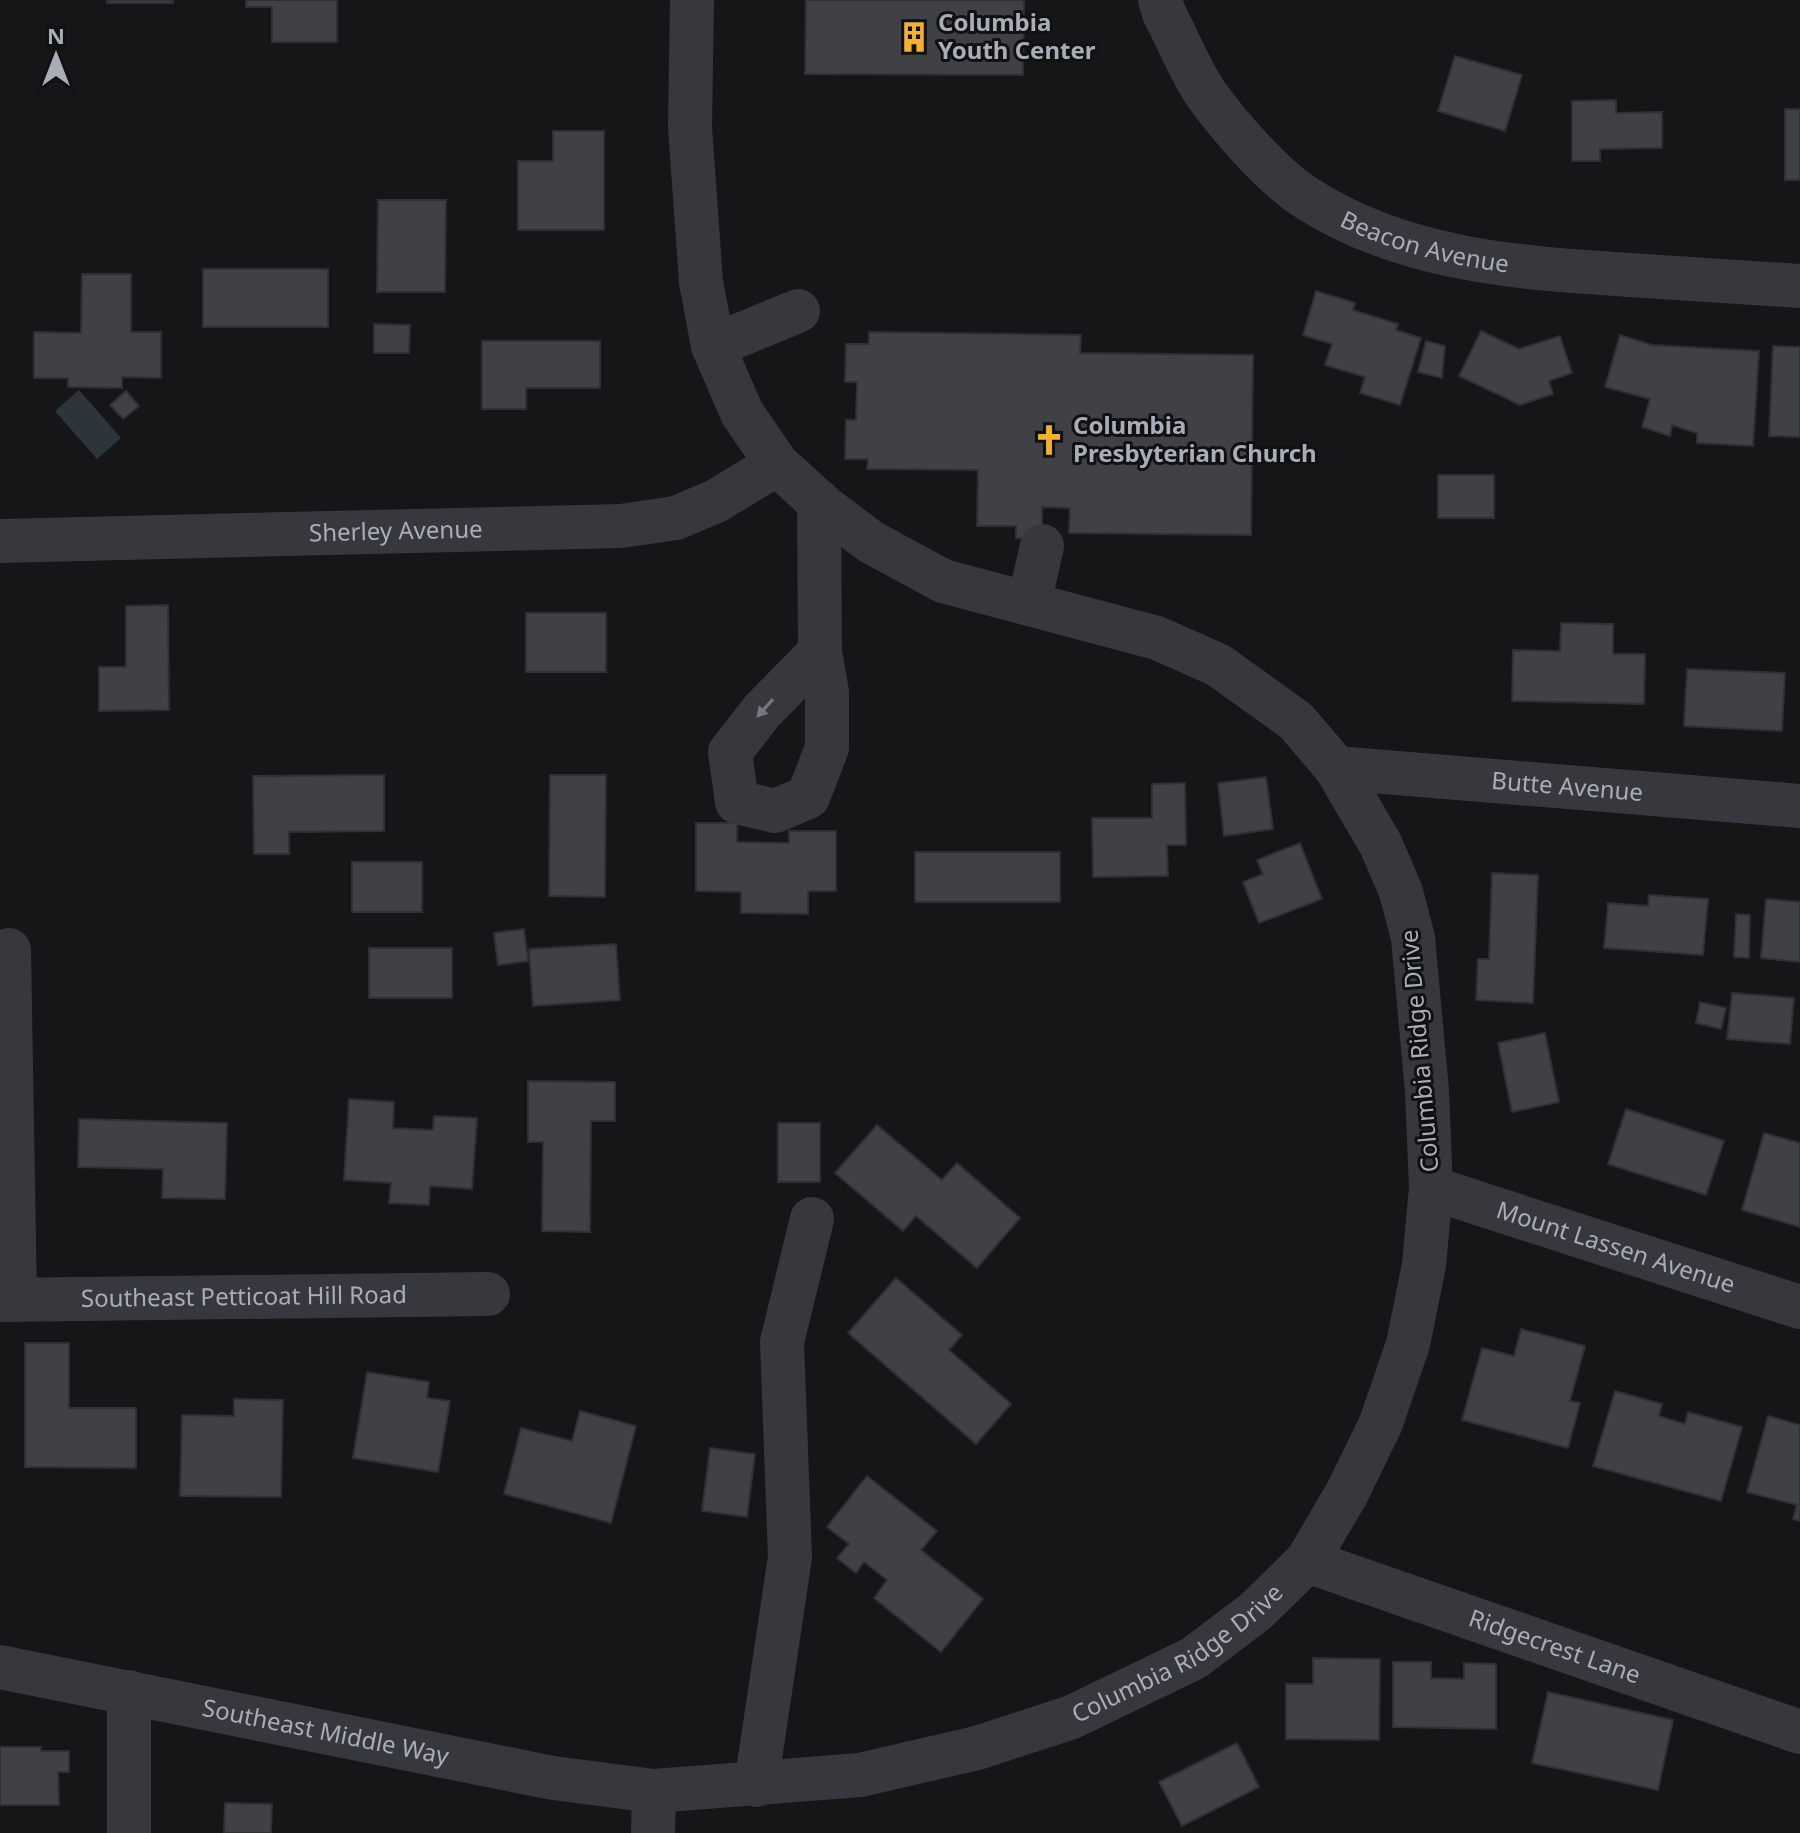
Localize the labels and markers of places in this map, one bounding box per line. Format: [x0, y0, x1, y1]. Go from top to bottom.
place label: Columbia Youth Center [938, 5, 1096, 66]
building icon: Columbia Youth Center [897, 20, 931, 54]
place label: Columbia Presbyterian Church [1073, 408, 1317, 469]
church icon: Columbia Presbyterian Church [1032, 423, 1066, 457]

